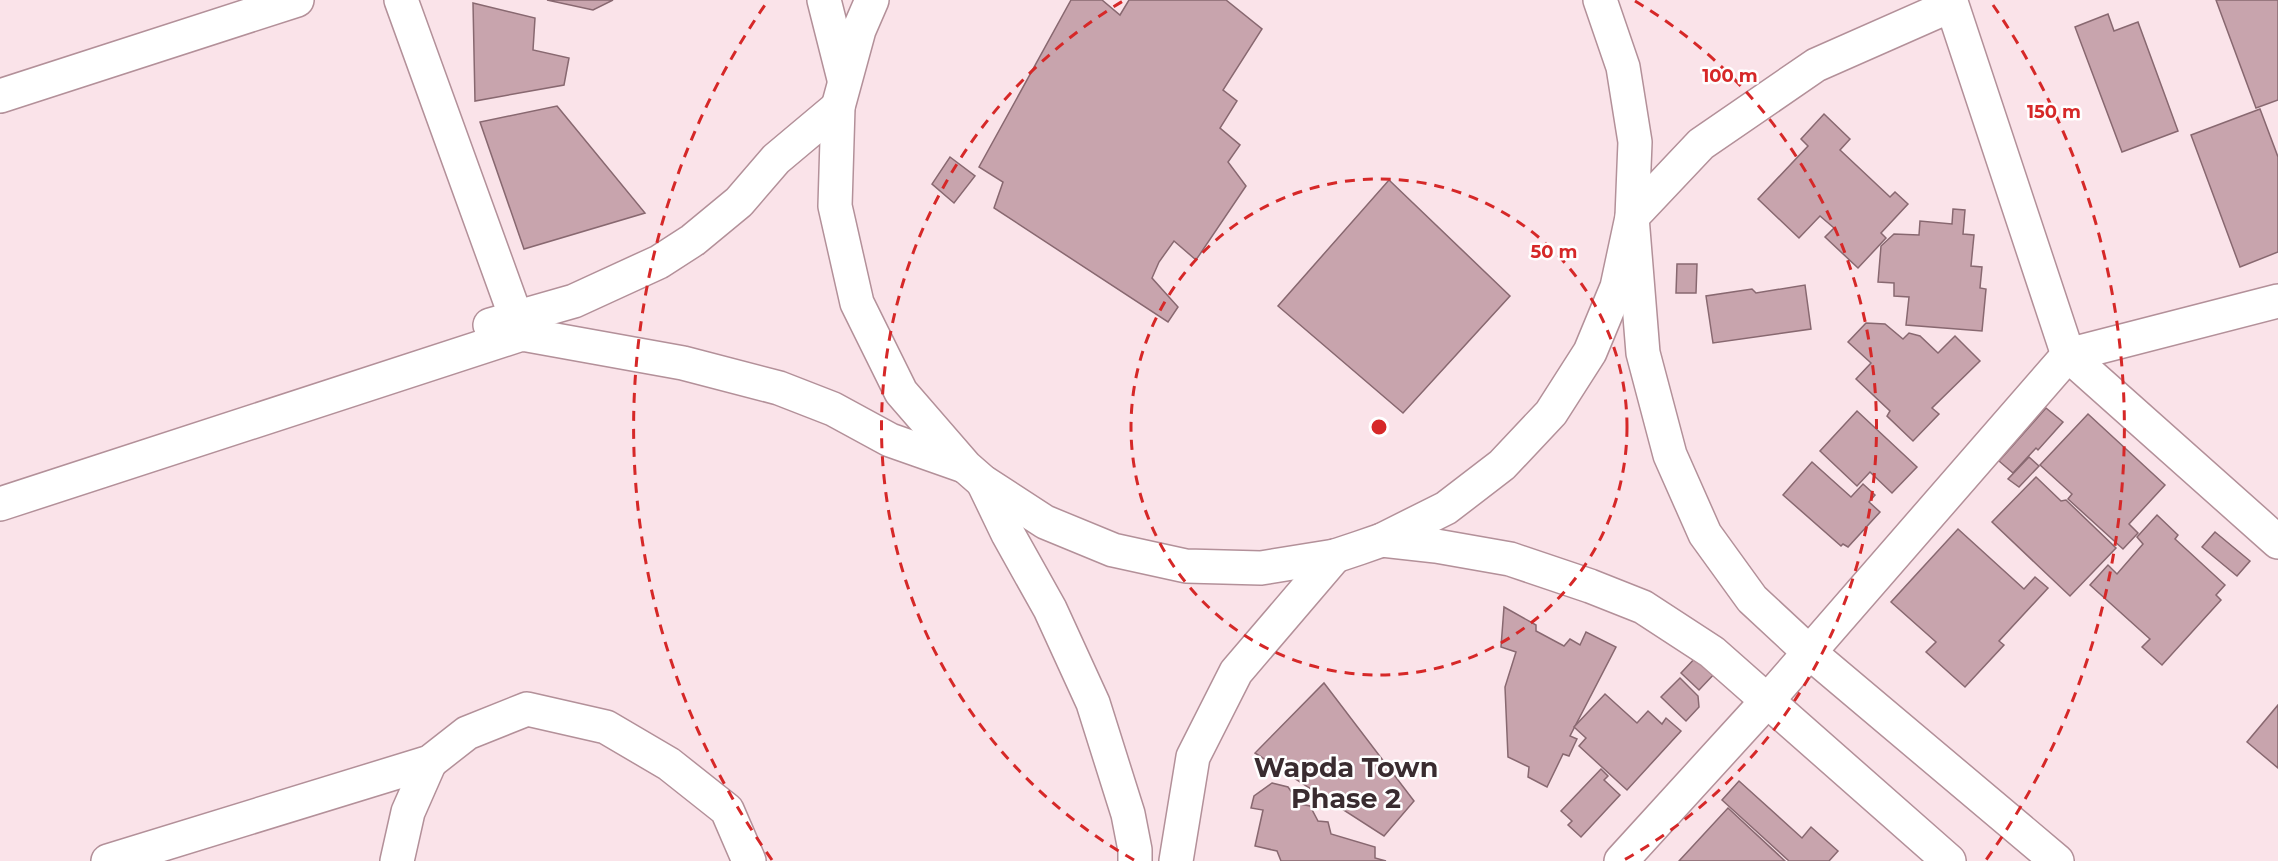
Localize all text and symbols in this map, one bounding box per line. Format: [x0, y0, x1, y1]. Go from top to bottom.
text: 100 m [1702, 65, 1758, 87]
text: 150 m [2027, 101, 2081, 123]
text: 50 m [1531, 241, 1577, 263]
centre of rings [1369, 417, 1389, 437]
district label: Wapda Town Phase 2 [1254, 751, 1438, 815]

